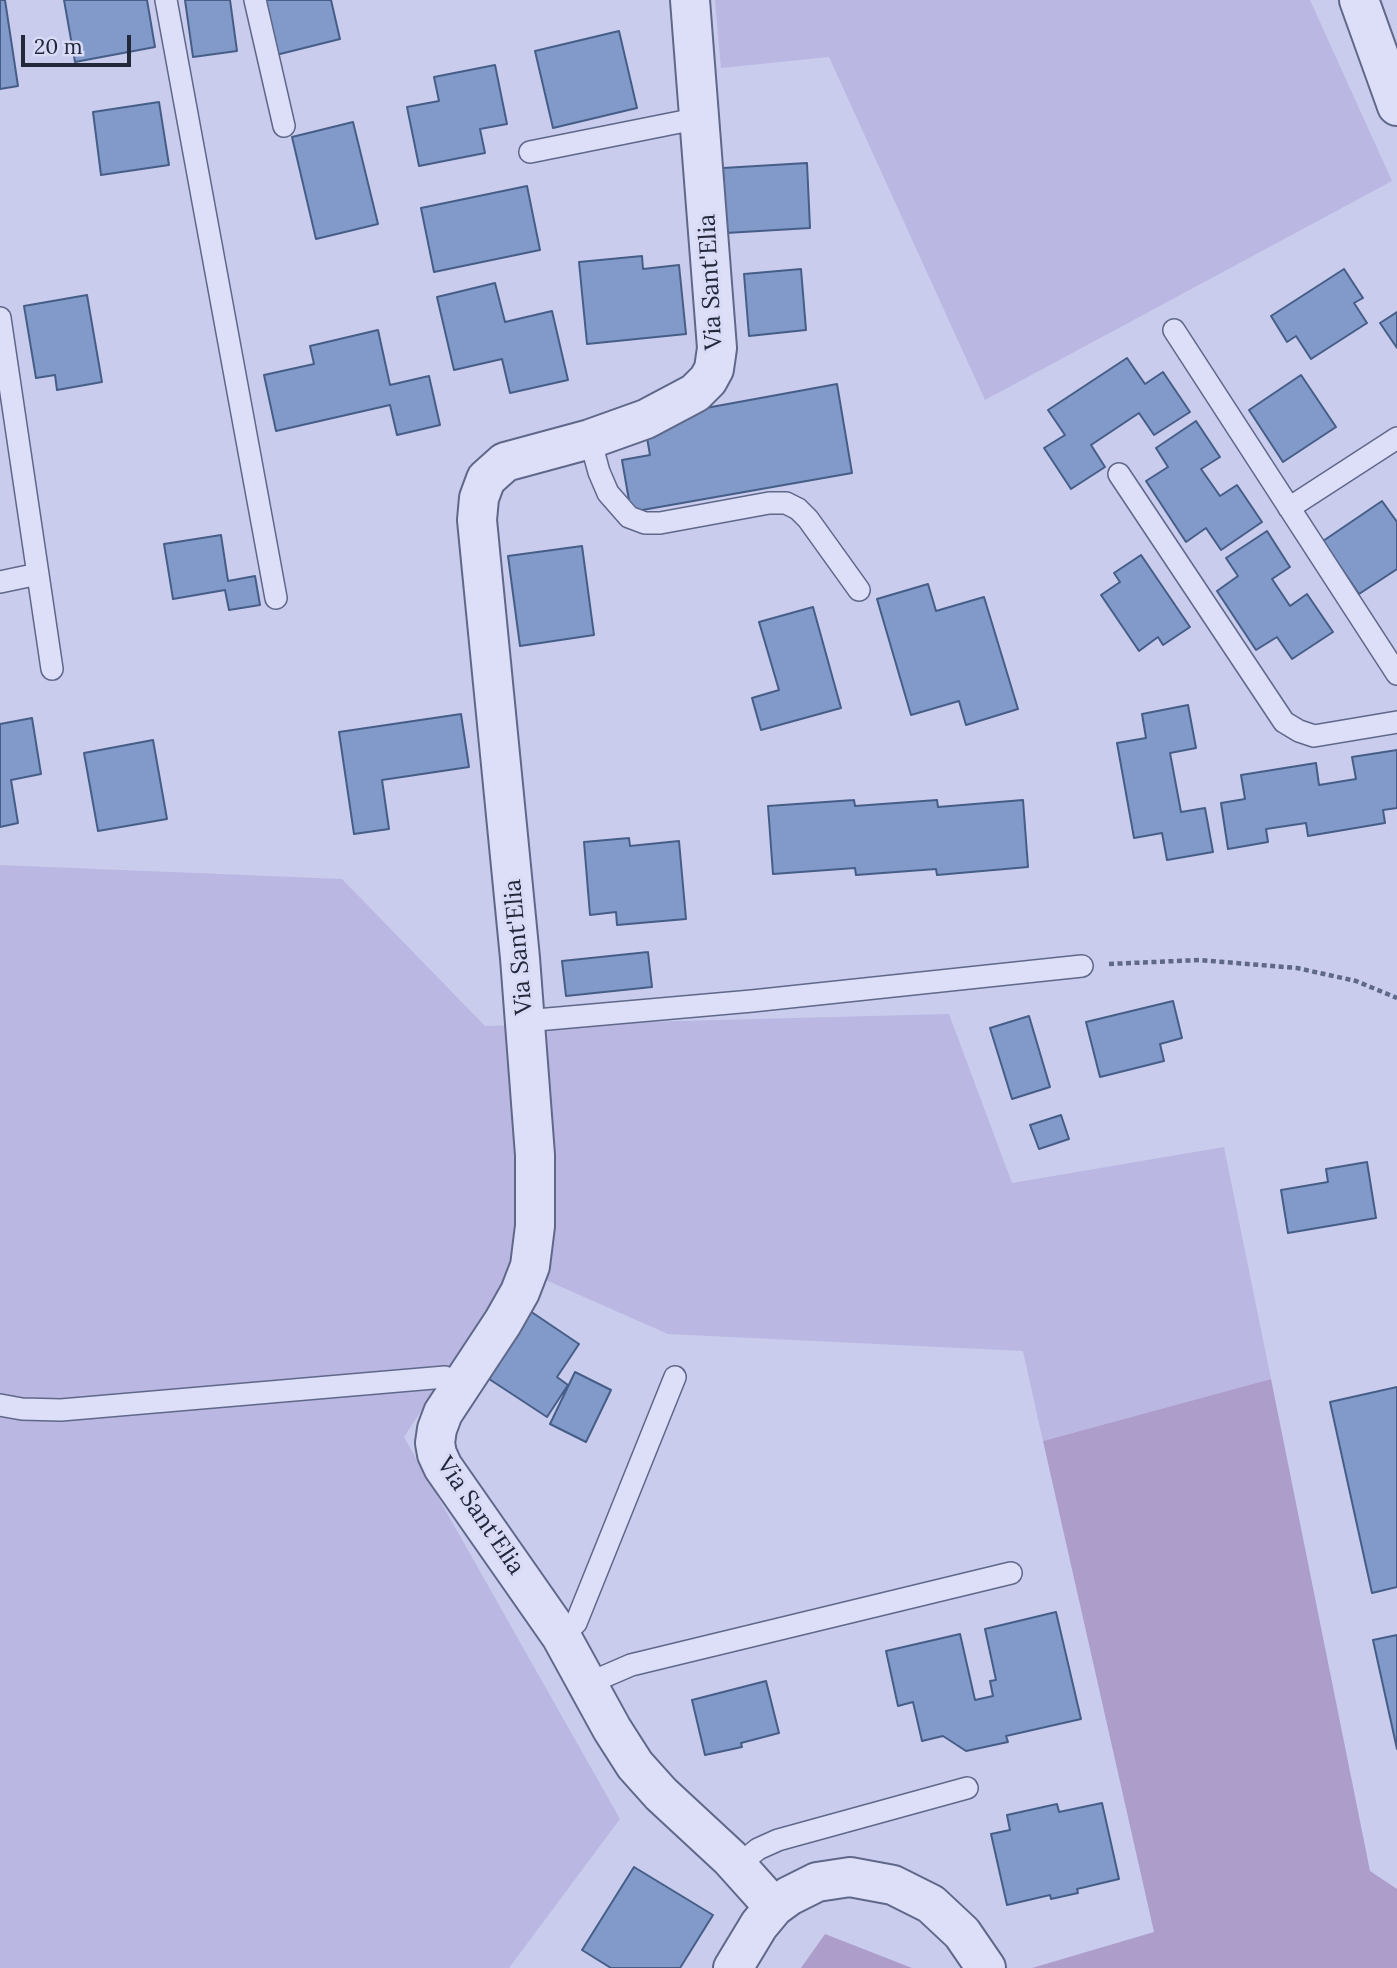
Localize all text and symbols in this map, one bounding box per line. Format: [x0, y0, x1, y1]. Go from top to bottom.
scale bar [24, 21, 135, 65]
text: 20 m [34, 33, 83, 60]
street label: Via Sant'Elia [693, 213, 729, 351]
street label: Via Sant'Elia [499, 878, 539, 1016]
street label: Via Sant'Elia [430, 1452, 530, 1580]

